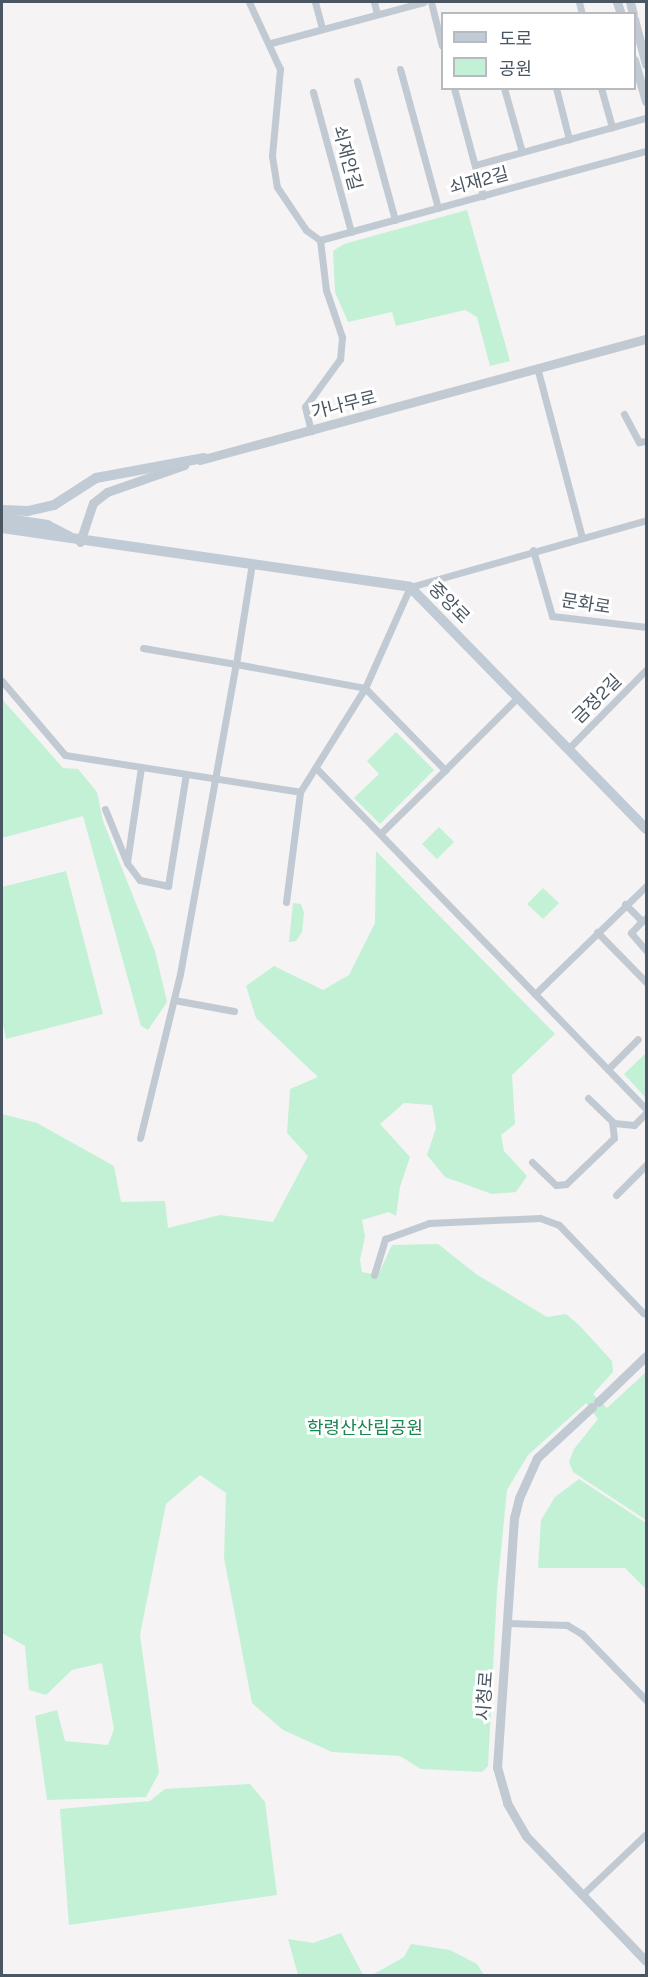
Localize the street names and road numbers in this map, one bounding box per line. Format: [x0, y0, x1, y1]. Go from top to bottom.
street label: 쇠재안길 [328, 123, 366, 193]
street label: 쇠재2길 [447, 163, 511, 199]
street label: 가나무로 [309, 387, 379, 423]
street label: 중앙로 [424, 578, 474, 628]
street label: 문화로 [560, 589, 612, 619]
street label: 금정2길 [568, 670, 626, 728]
street label: 시청로 [472, 1670, 498, 1722]

